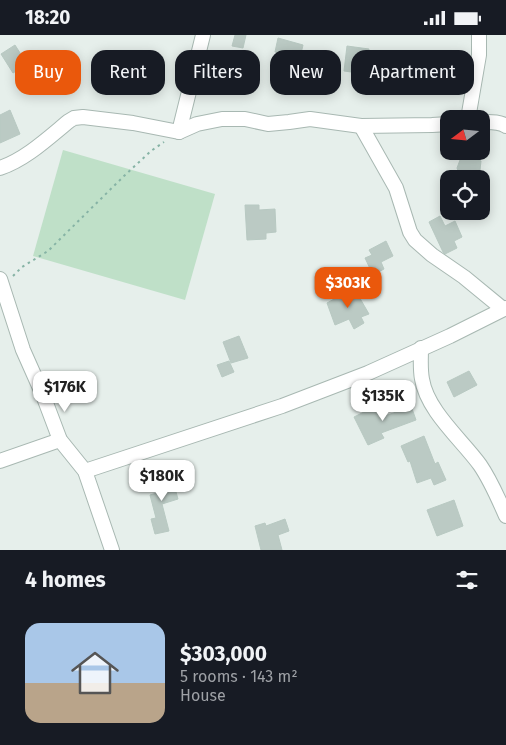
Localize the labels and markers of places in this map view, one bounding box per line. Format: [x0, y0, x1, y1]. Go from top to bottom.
pin: $303K [313, 267, 383, 309]
pin: $176K [30, 371, 100, 413]
pin: $135K [348, 379, 418, 422]
pin: $180K [127, 459, 197, 502]

